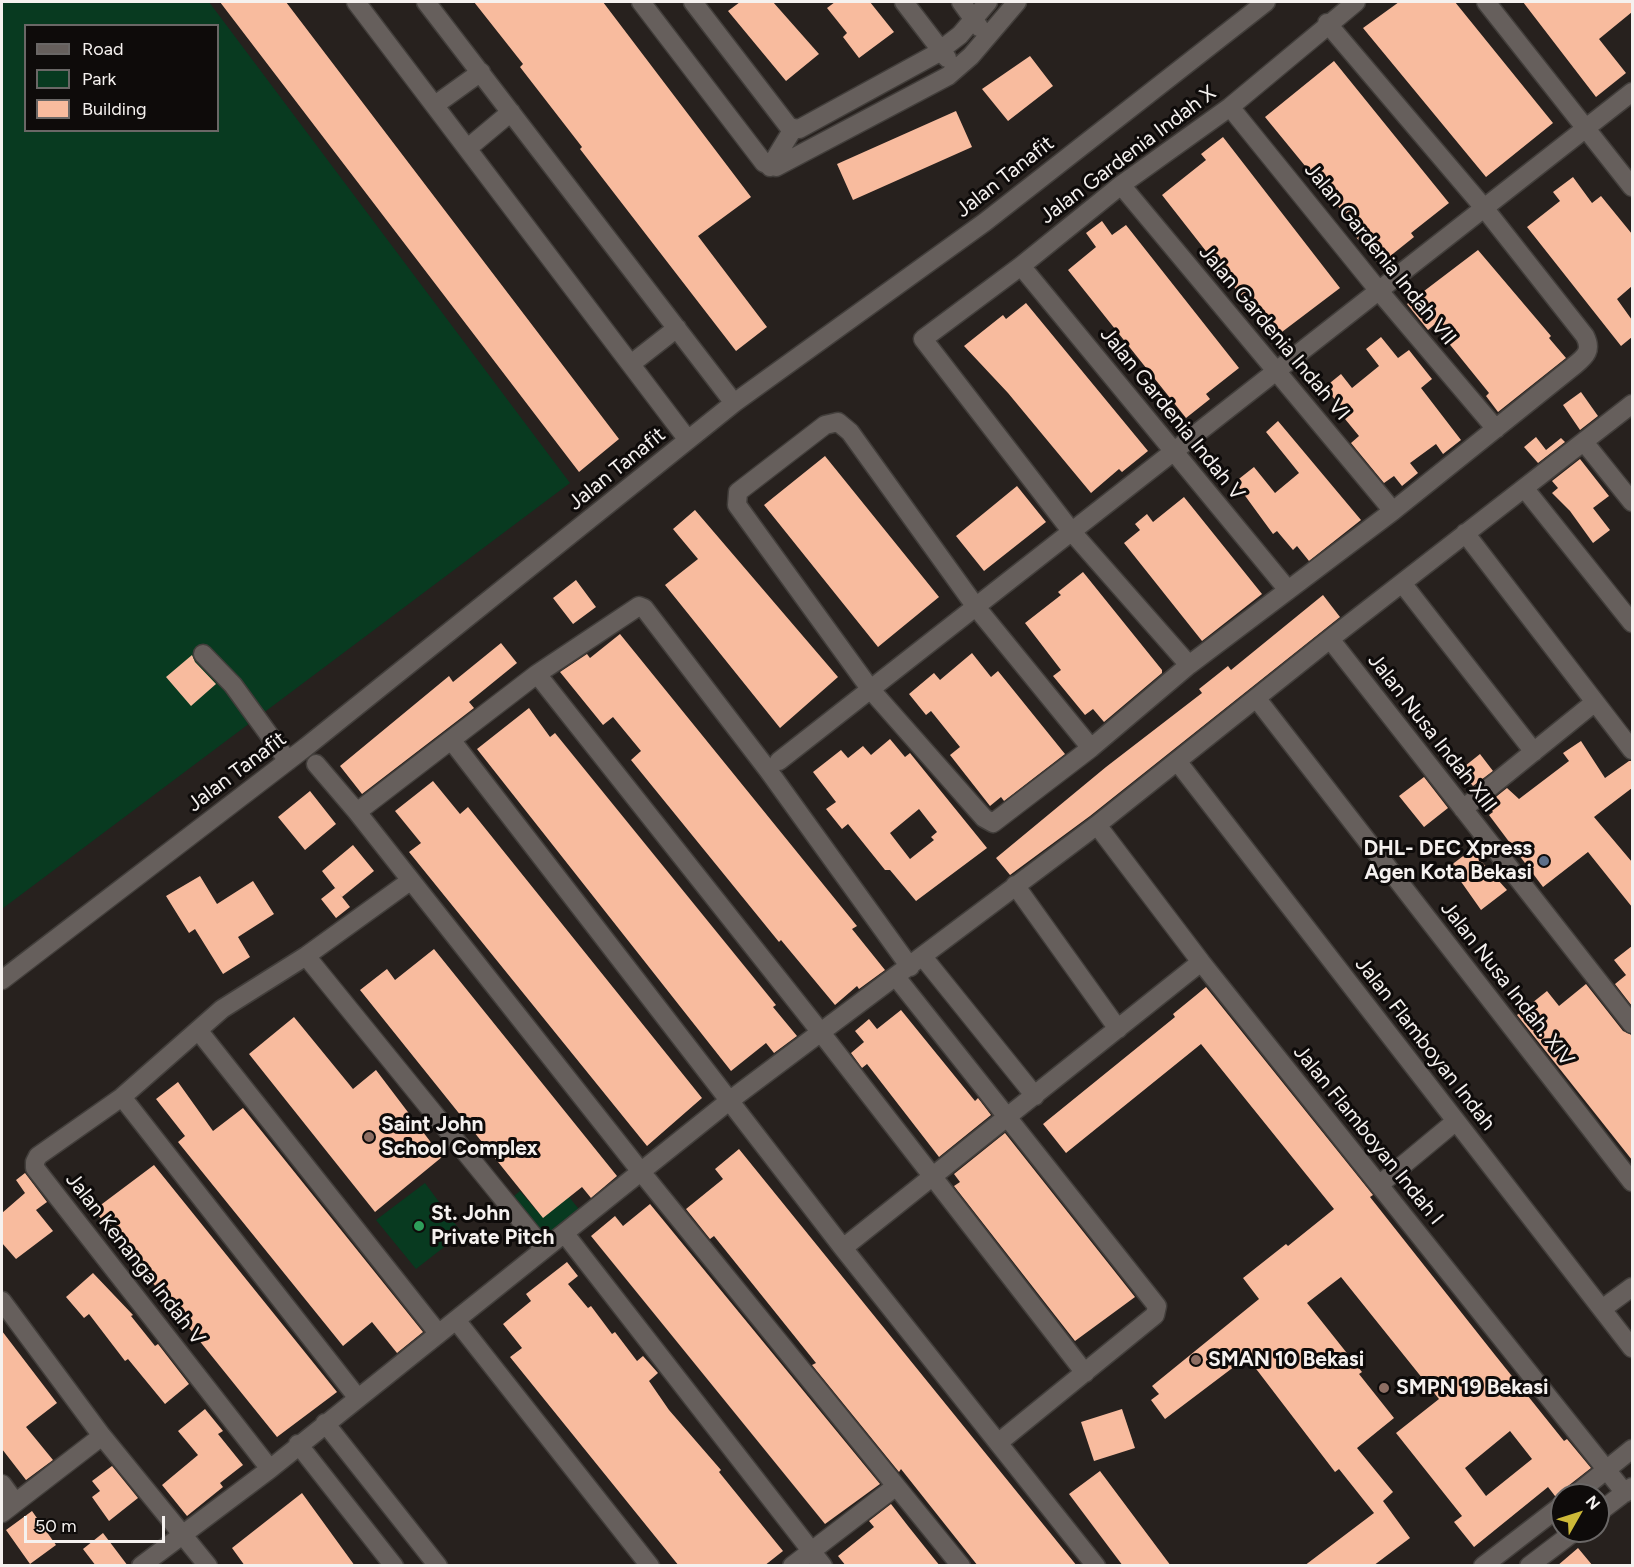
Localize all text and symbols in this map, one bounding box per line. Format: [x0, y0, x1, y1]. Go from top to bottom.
legend [24, 24, 219, 132]
text: Road [82, 38, 123, 60]
text: Park [82, 68, 116, 90]
street label: Jalan Gardenia Indah X [1035, 81, 1221, 229]
text: Building [82, 98, 147, 120]
street label: Jalan Tanafit [951, 131, 1059, 223]
street label: Jalan Gardenia Indah VII [1299, 158, 1461, 350]
street label: Jalan Gardenia Indah VI [1193, 240, 1355, 426]
street label: Jalan Gardenia Indah V [1094, 322, 1250, 506]
street label: Jalan Tanafit [563, 422, 671, 516]
street label: Jalan Nusa Indah XIII [1362, 649, 1502, 817]
street label: Jalan Tanafit [182, 727, 292, 817]
place label: DHL- DEC Xpress Agen Kota Bekasi [1363, 836, 1532, 886]
marker: DHL- DEC Xpress Agen Kota Bekasi [1537, 854, 1551, 868]
street label: Jalan Nusa Indah. XIV [1435, 897, 1579, 1071]
street label: Jalan Flamboyan Indah [1349, 952, 1501, 1136]
street label: Jalan Flamboyan Indah I [1288, 1040, 1448, 1230]
place label: Saint John School Complex [381, 1112, 538, 1162]
marker: Saint John School Complex [362, 1130, 376, 1144]
street label: Jalan Kenanga Indah V [60, 1168, 210, 1350]
place label: St. John Private Pitch [431, 1201, 554, 1251]
marker: St. John Private Pitch [412, 1219, 426, 1233]
place label: SMAN 10 Bekasi [1208, 1347, 1364, 1373]
marker: SMAN 10 Bekasi [1189, 1353, 1203, 1367]
place label: SMPN 19 Bekasi [1396, 1375, 1548, 1401]
marker: SMPN 19 Bekasi [1377, 1381, 1391, 1395]
north arrow [1550, 1483, 1610, 1543]
text: N [1582, 1492, 1604, 1513]
scale bar [27, 1504, 168, 1542]
text: 50 m [35, 1515, 77, 1537]

